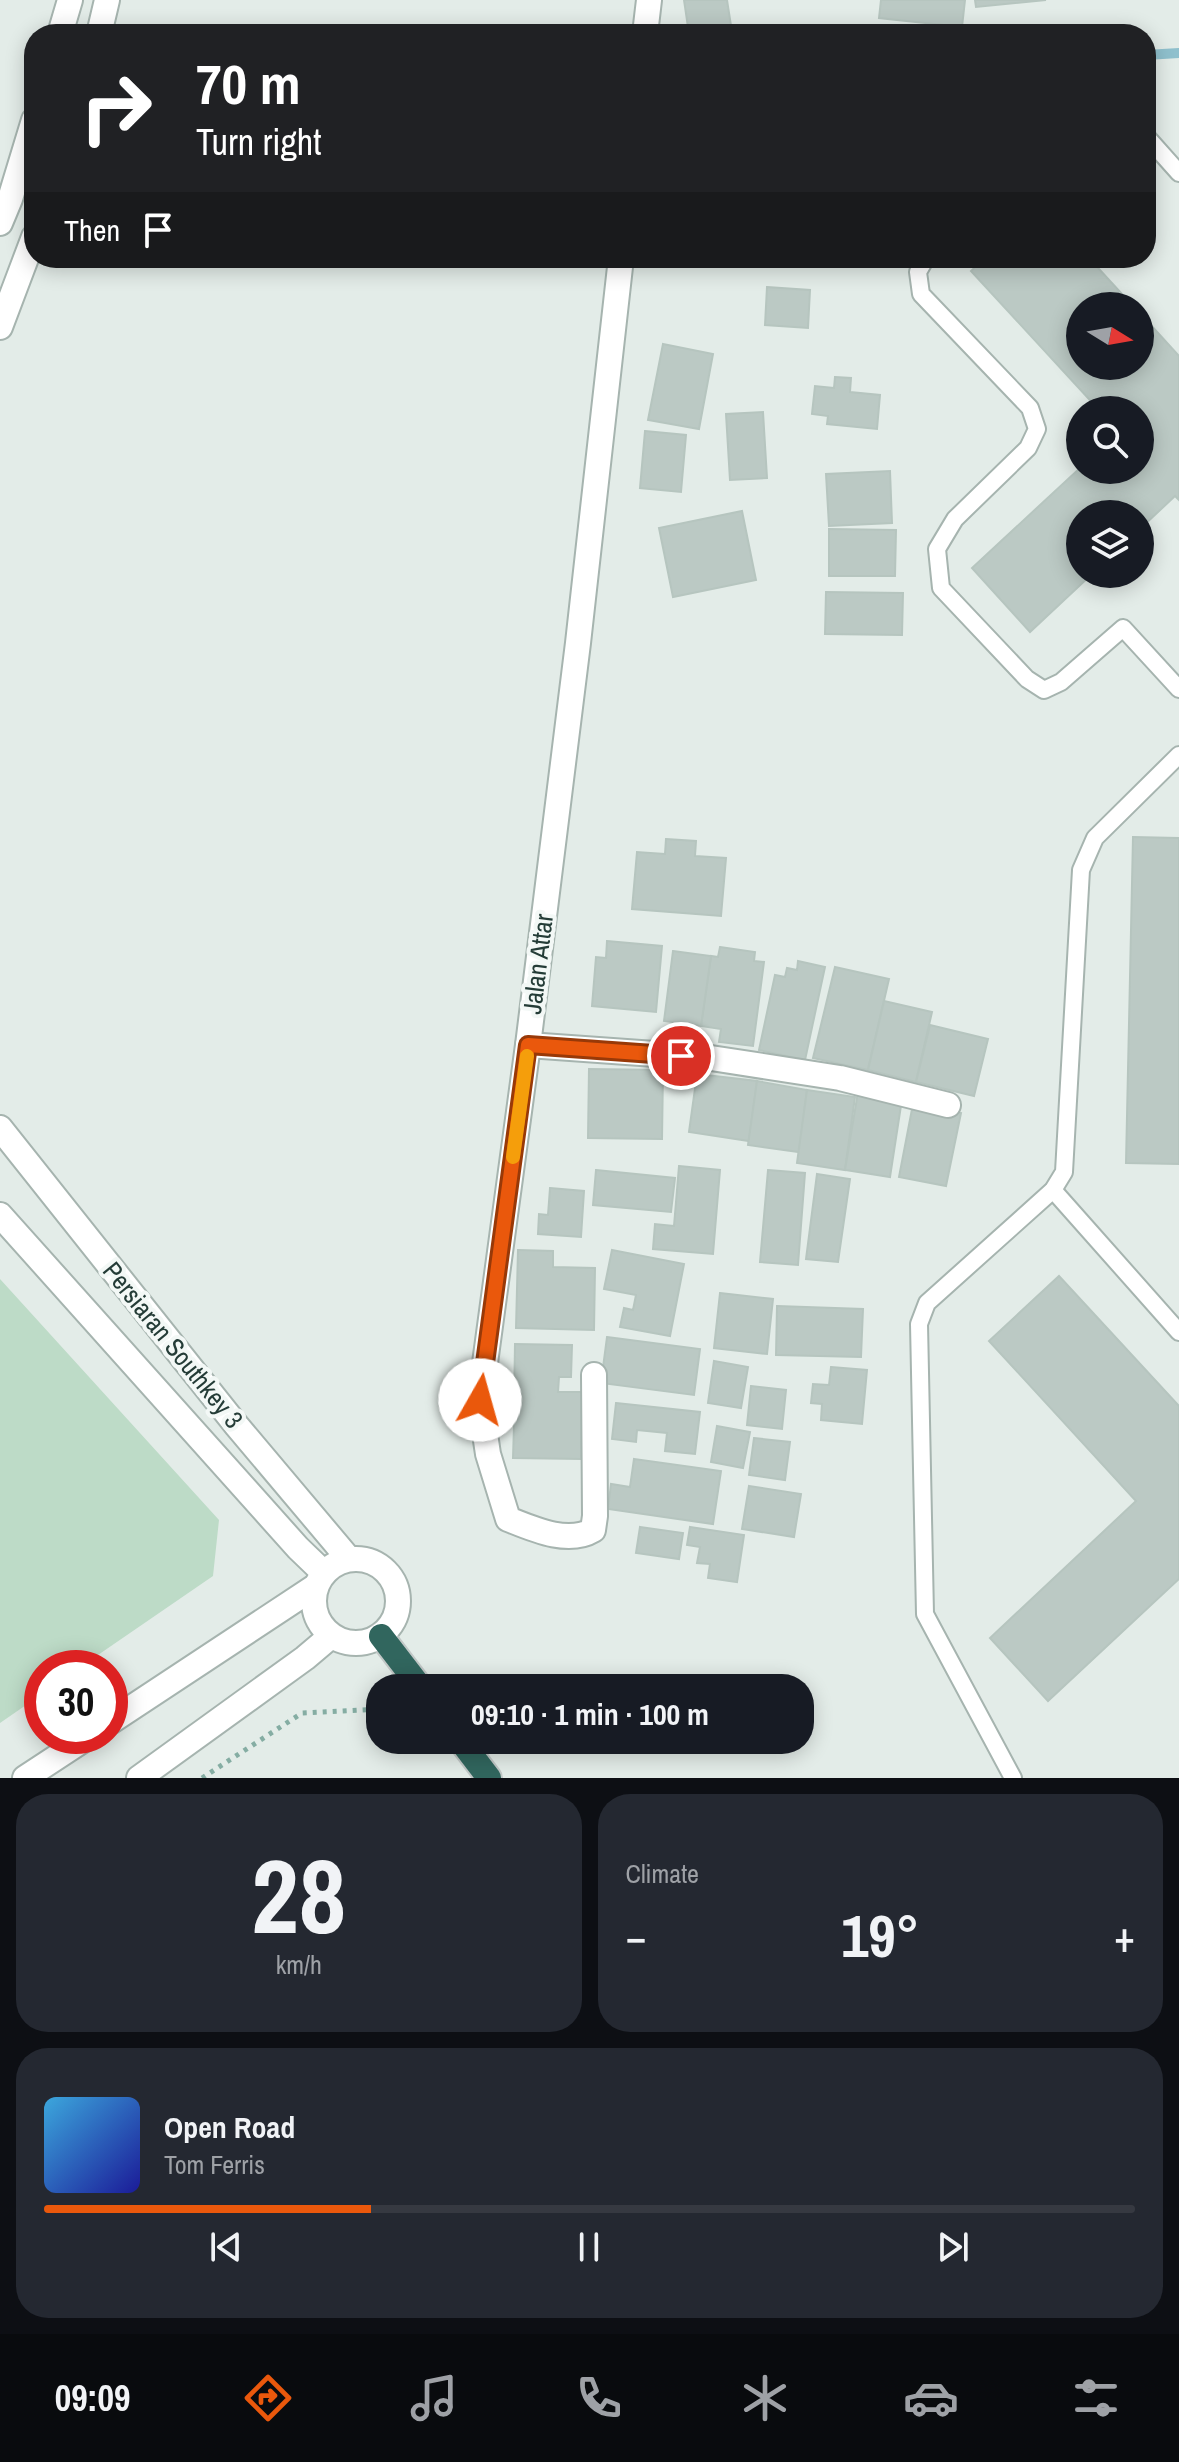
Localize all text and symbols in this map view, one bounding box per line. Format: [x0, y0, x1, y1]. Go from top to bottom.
text: 70 m [196, 46, 301, 121]
icon: right [64, 56, 168, 160]
text: Turn right [196, 118, 321, 166]
icon: arrive [136, 208, 180, 252]
text: Then [64, 210, 120, 250]
north arrow [1066, 292, 1154, 380]
map controls [1066, 292, 1154, 588]
button: search [1066, 396, 1154, 484]
button: layers [1066, 500, 1154, 588]
street label: Jalan Attar [514, 912, 561, 1016]
pin [647, 1022, 715, 1090]
icon: arrive [659, 1034, 703, 1078]
street label: Persiaran Southkey 3 [95, 1254, 252, 1435]
position arrow [438, 1358, 522, 1442]
speed limit sign: 30 [24, 1650, 128, 1754]
text: 09:10 · 1 min · 100 m [471, 1694, 709, 1734]
text: 28 [251, 1825, 346, 1965]
text: Climate [626, 1856, 699, 1891]
text: 19° [841, 1895, 920, 1976]
text: − [626, 1906, 647, 1966]
text: + [1114, 1906, 1135, 1966]
text: km/h [276, 1947, 322, 1982]
text: Open Road [164, 2107, 295, 2147]
text: Tom Ferris [164, 2147, 265, 2182]
icon: previous [204, 2225, 248, 2269]
icon: pause [567, 2225, 611, 2269]
icon: next [931, 2225, 975, 2269]
icon: directions [240, 2370, 296, 2426]
icon: music [406, 2370, 462, 2426]
icon: phone [571, 2370, 627, 2426]
icon: climate [737, 2370, 793, 2426]
icon: car [903, 2370, 959, 2426]
icon: filters [1068, 2370, 1124, 2426]
text: 09:09 [55, 2374, 130, 2422]

